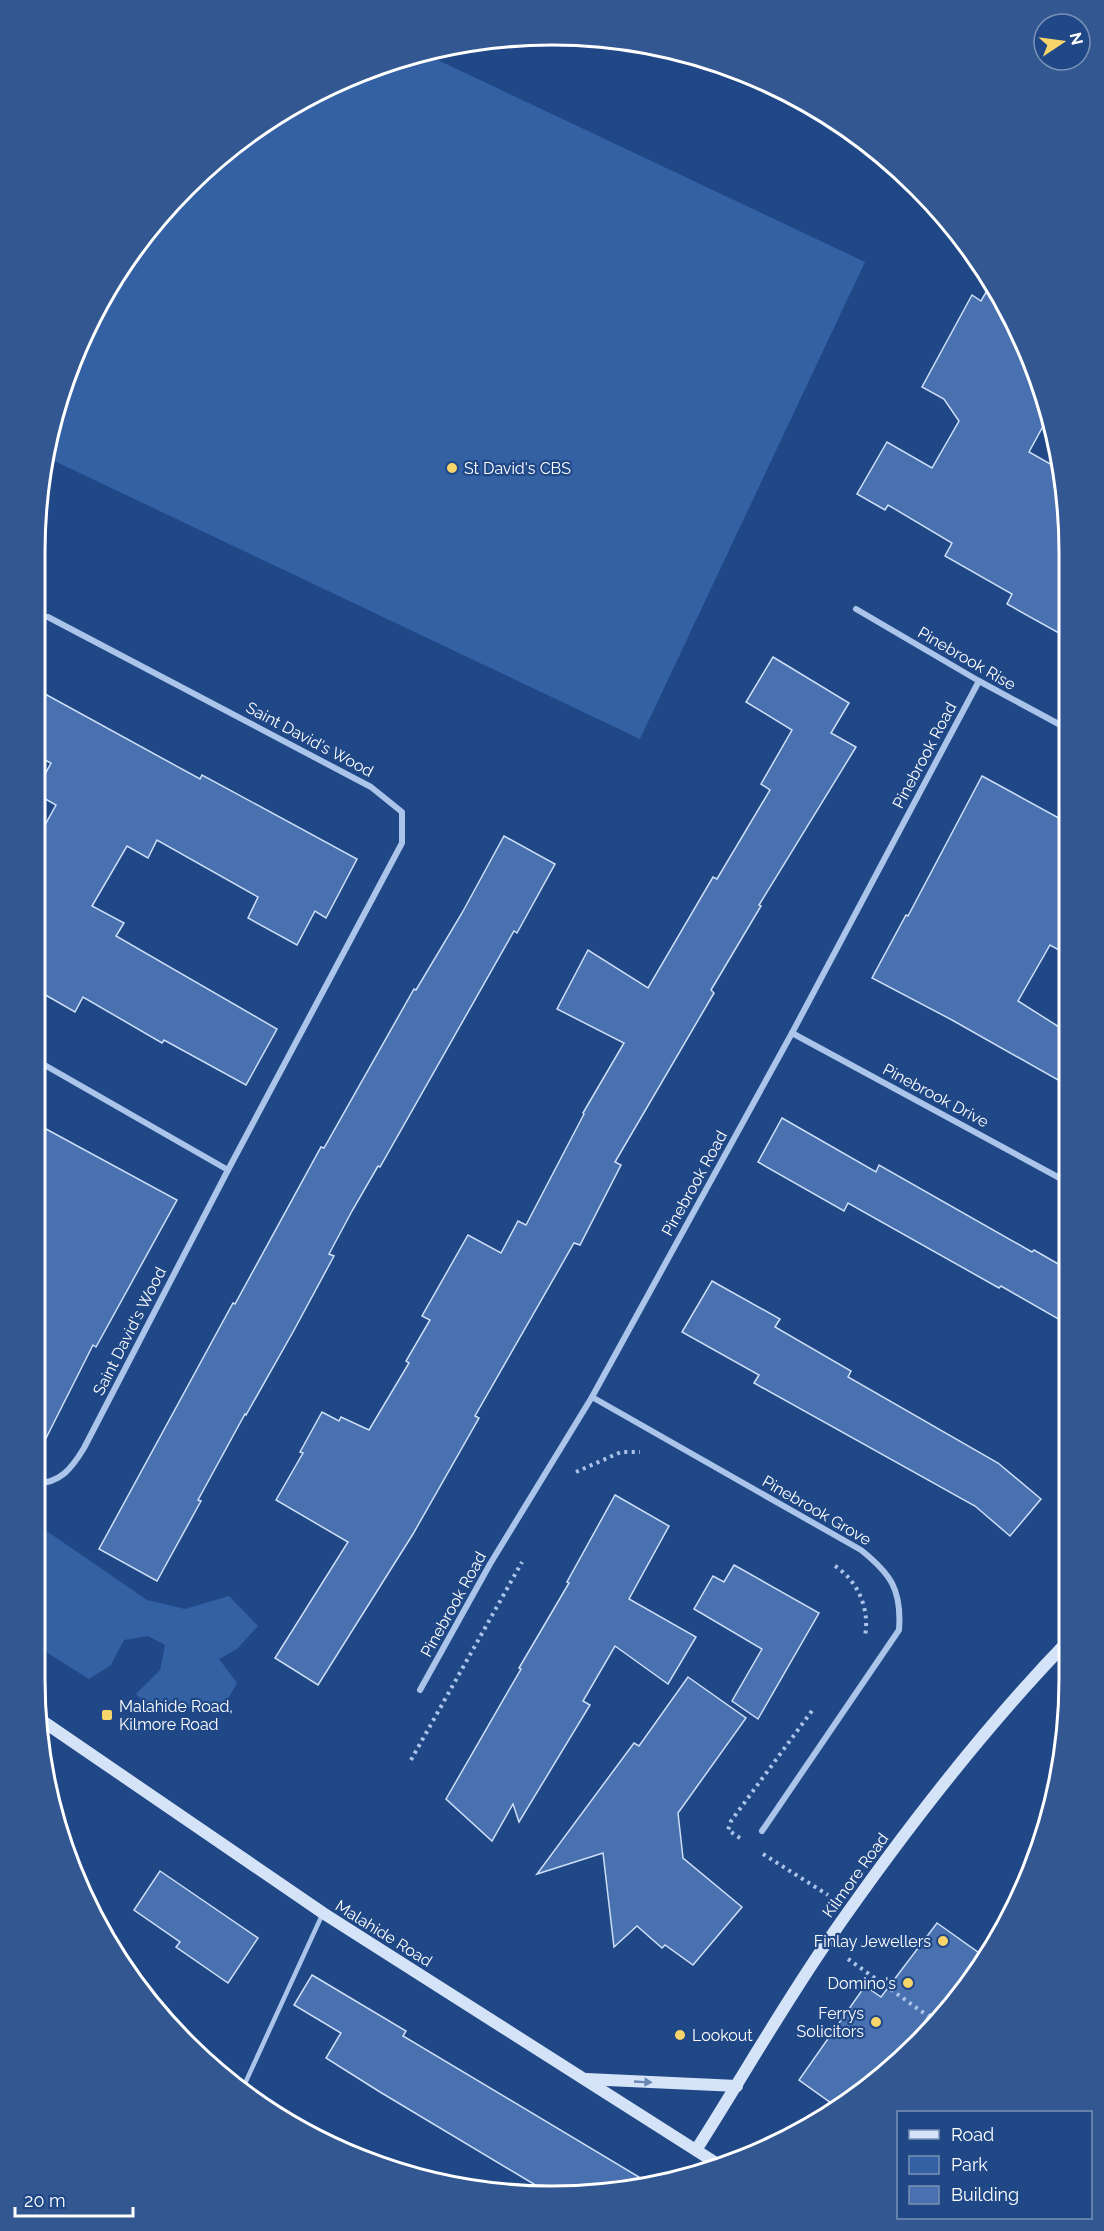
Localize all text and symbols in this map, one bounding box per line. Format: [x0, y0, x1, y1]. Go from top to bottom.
north arrow [1032, 12, 1092, 72]
text: N [1065, 31, 1087, 47]
place label: St David's CBS [464, 459, 571, 478]
marker: St David's CBS [445, 461, 459, 475]
street label: Pinebrook Rise [914, 623, 1019, 694]
street label: Saint David's Wood [243, 698, 377, 781]
street label: Pinebrook Road [889, 699, 960, 812]
street label: Pinebrook Drive [880, 1060, 992, 1131]
street label: Pinebrook Road [658, 1127, 731, 1239]
street label: Saint David's Wood [89, 1264, 170, 1399]
street label: Pinebrook Grove [759, 1472, 875, 1549]
street label: Pinebrook Road [417, 1548, 490, 1660]
place label: Malahide Road, Kilmore Road [119, 1697, 233, 1734]
marker: Malahide Road, Kilmore Road [100, 1708, 114, 1722]
street label: Kilmore Road [818, 1829, 892, 1921]
street label: Malahide Road [332, 1896, 436, 1971]
place label: Finlay Jewellers [814, 1932, 931, 1951]
marker: Finlay Jewellers [936, 1934, 950, 1948]
place label: Domino's [828, 1974, 896, 1993]
marker: Domino's [901, 1976, 915, 1990]
place label: Ferrys Solicitors [797, 2004, 864, 2041]
marker: Ferrys Solicitors [869, 2015, 883, 2029]
place label: Lookout [692, 2026, 753, 2045]
marker: Lookout [673, 2028, 687, 2042]
one-way arrow [633, 2078, 652, 2087]
legend [897, 2111, 1092, 2219]
text: Road [951, 2124, 994, 2145]
text: Park [951, 2154, 988, 2175]
scale bar [15, 2180, 134, 2218]
text: Building [951, 2184, 1019, 2205]
text: 20 m [24, 2190, 66, 2211]

